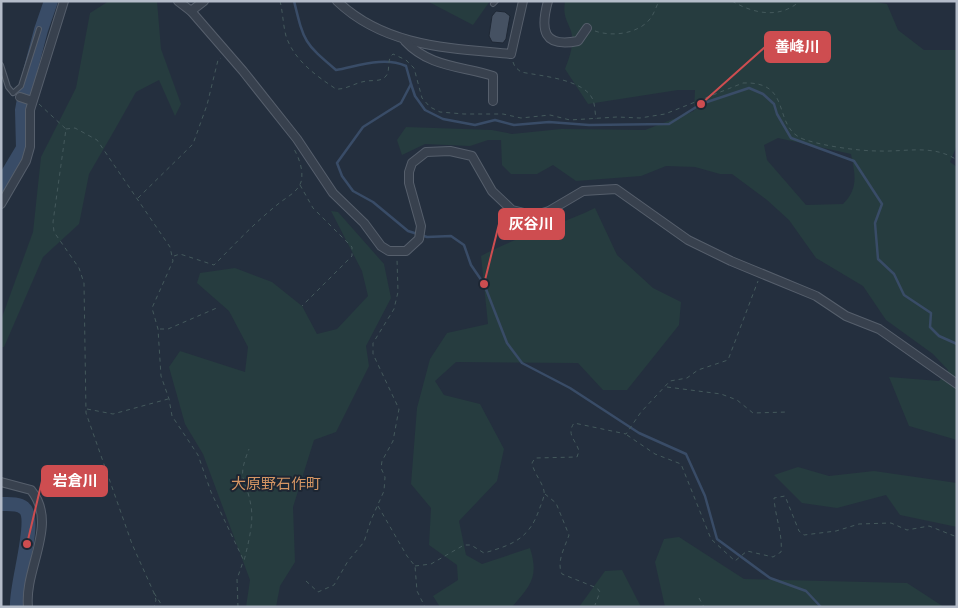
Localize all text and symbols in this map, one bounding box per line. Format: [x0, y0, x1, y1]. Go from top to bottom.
callout: 善峰川 [765, 32, 830, 62]
text: 善峰川 [774, 35, 820, 58]
callout: 灰谷川 [499, 209, 564, 239]
text: 灰谷川 [508, 212, 554, 235]
callout: 岩倉川 [42, 466, 107, 496]
text: 岩倉川 [52, 469, 98, 492]
district label: 大原野石作町 [231, 472, 321, 495]

